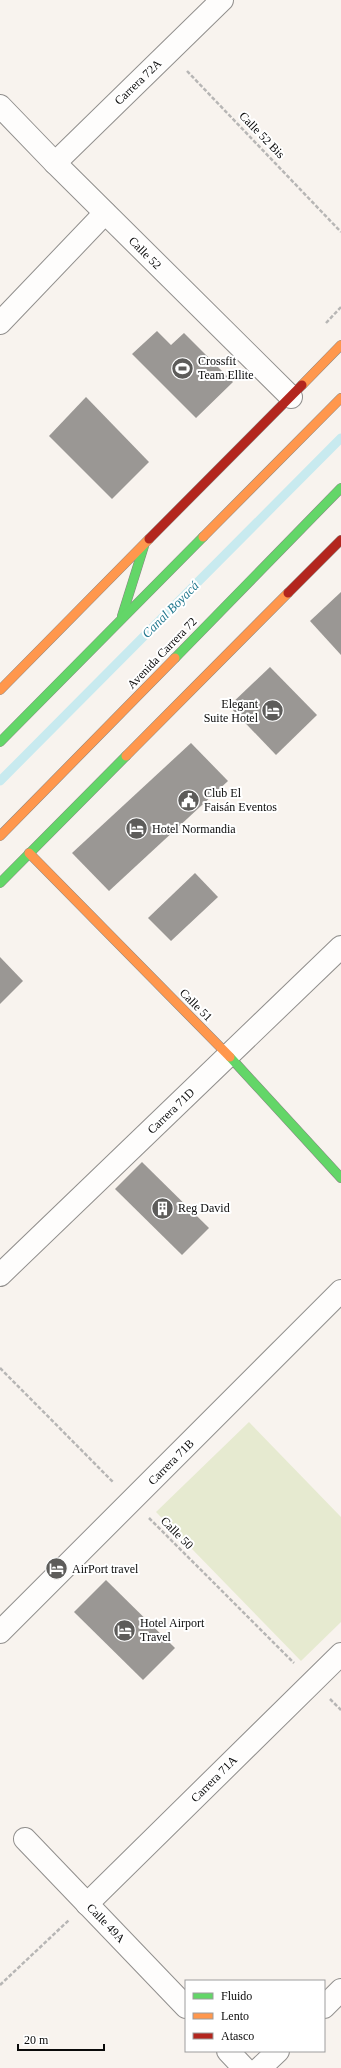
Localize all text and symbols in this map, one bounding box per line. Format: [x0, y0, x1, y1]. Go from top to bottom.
street label: Carrera 72A [112, 56, 165, 108]
street label: Calle 52 Bis [236, 109, 288, 161]
street label: Calle 52 [126, 234, 164, 272]
place label: Crossfit Team Ellite [198, 354, 253, 382]
sports icon: Crossfit Team Ellite [169, 355, 195, 381]
water label: Canal Boyacá [139, 578, 202, 641]
street label: Avenida Carrera 72 [124, 614, 200, 692]
place label: Elegant Suite Hotel [204, 697, 259, 725]
hotel icon: Elegant Suite Hotel [260, 698, 286, 724]
place label: Club El Faisán Eventos [204, 786, 277, 814]
public building icon: Club El Faisán Eventos [176, 787, 202, 813]
hotel icon: Hotel Normandia [123, 816, 149, 842]
place label: Hotel Normandia [152, 822, 236, 836]
street label: Calle 51 [177, 986, 215, 1024]
street label: Carrera 71D [145, 1085, 198, 1137]
building icon: Reg David [149, 1195, 175, 1221]
place label: Reg David [178, 1201, 230, 1215]
street label: Carrera 71B [145, 1436, 197, 1488]
street label: Calle 50 [158, 1514, 196, 1552]
hotel icon: AirPort travel [44, 1556, 70, 1582]
place label: AirPort travel [72, 1562, 139, 1576]
place label: Hotel Airport Travel [140, 1616, 205, 1644]
hotel icon: Hotel Airport Travel [112, 1617, 138, 1643]
street label: Carrera 71A [188, 1753, 240, 1805]
street label: Calle 49A [84, 1901, 128, 1946]
legend [185, 1980, 325, 2052]
text: Fluido [221, 1989, 252, 2003]
text: Lento [221, 2009, 249, 2023]
scale bar [18, 2026, 104, 2052]
text: Atasco [221, 2029, 254, 2043]
text: 20 m [24, 2033, 49, 2047]

